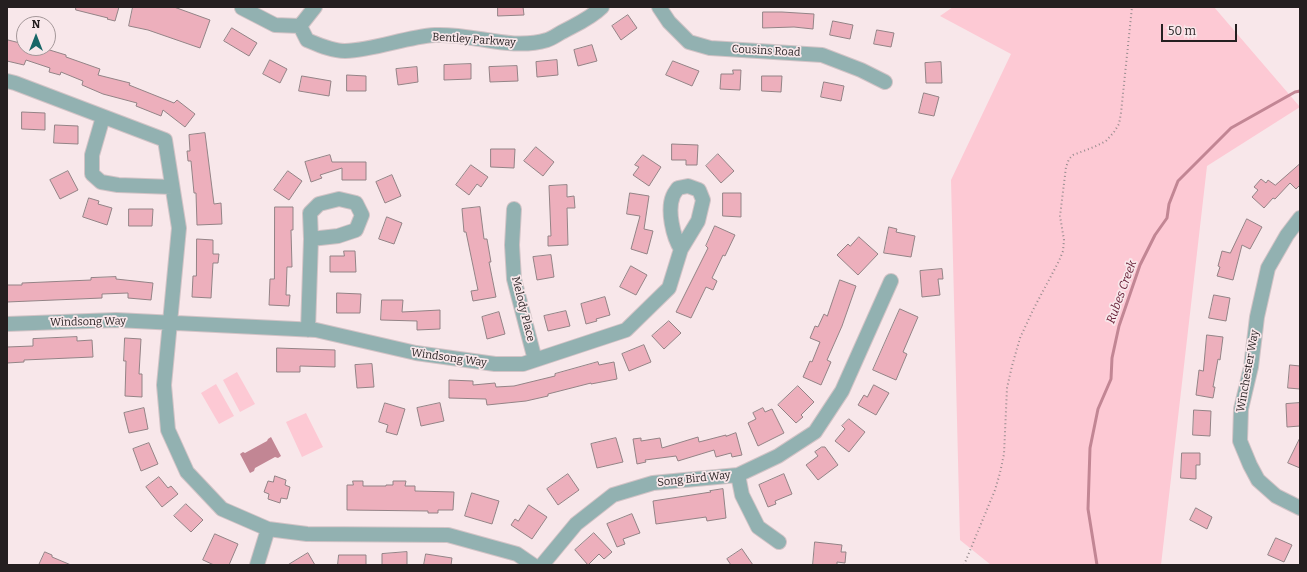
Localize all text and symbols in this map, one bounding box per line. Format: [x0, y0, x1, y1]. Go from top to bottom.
north arrow [16, 16, 56, 56]
scale bar [1163, 16, 1239, 42]
text: N [32, 18, 40, 31]
text: 50 m [1168, 24, 1196, 38]
street label: Bentley Parkway [432, 30, 516, 50]
street label: Cousins Road [731, 43, 801, 59]
water label: Rubes Creek [1104, 258, 1140, 326]
street label: Melody Place [509, 275, 537, 343]
street label: Windsong Way [50, 315, 126, 329]
street label: Winchester Way [1234, 329, 1262, 413]
street label: Windsong Way [410, 346, 488, 370]
street label: Song Bird Way [657, 469, 731, 489]

